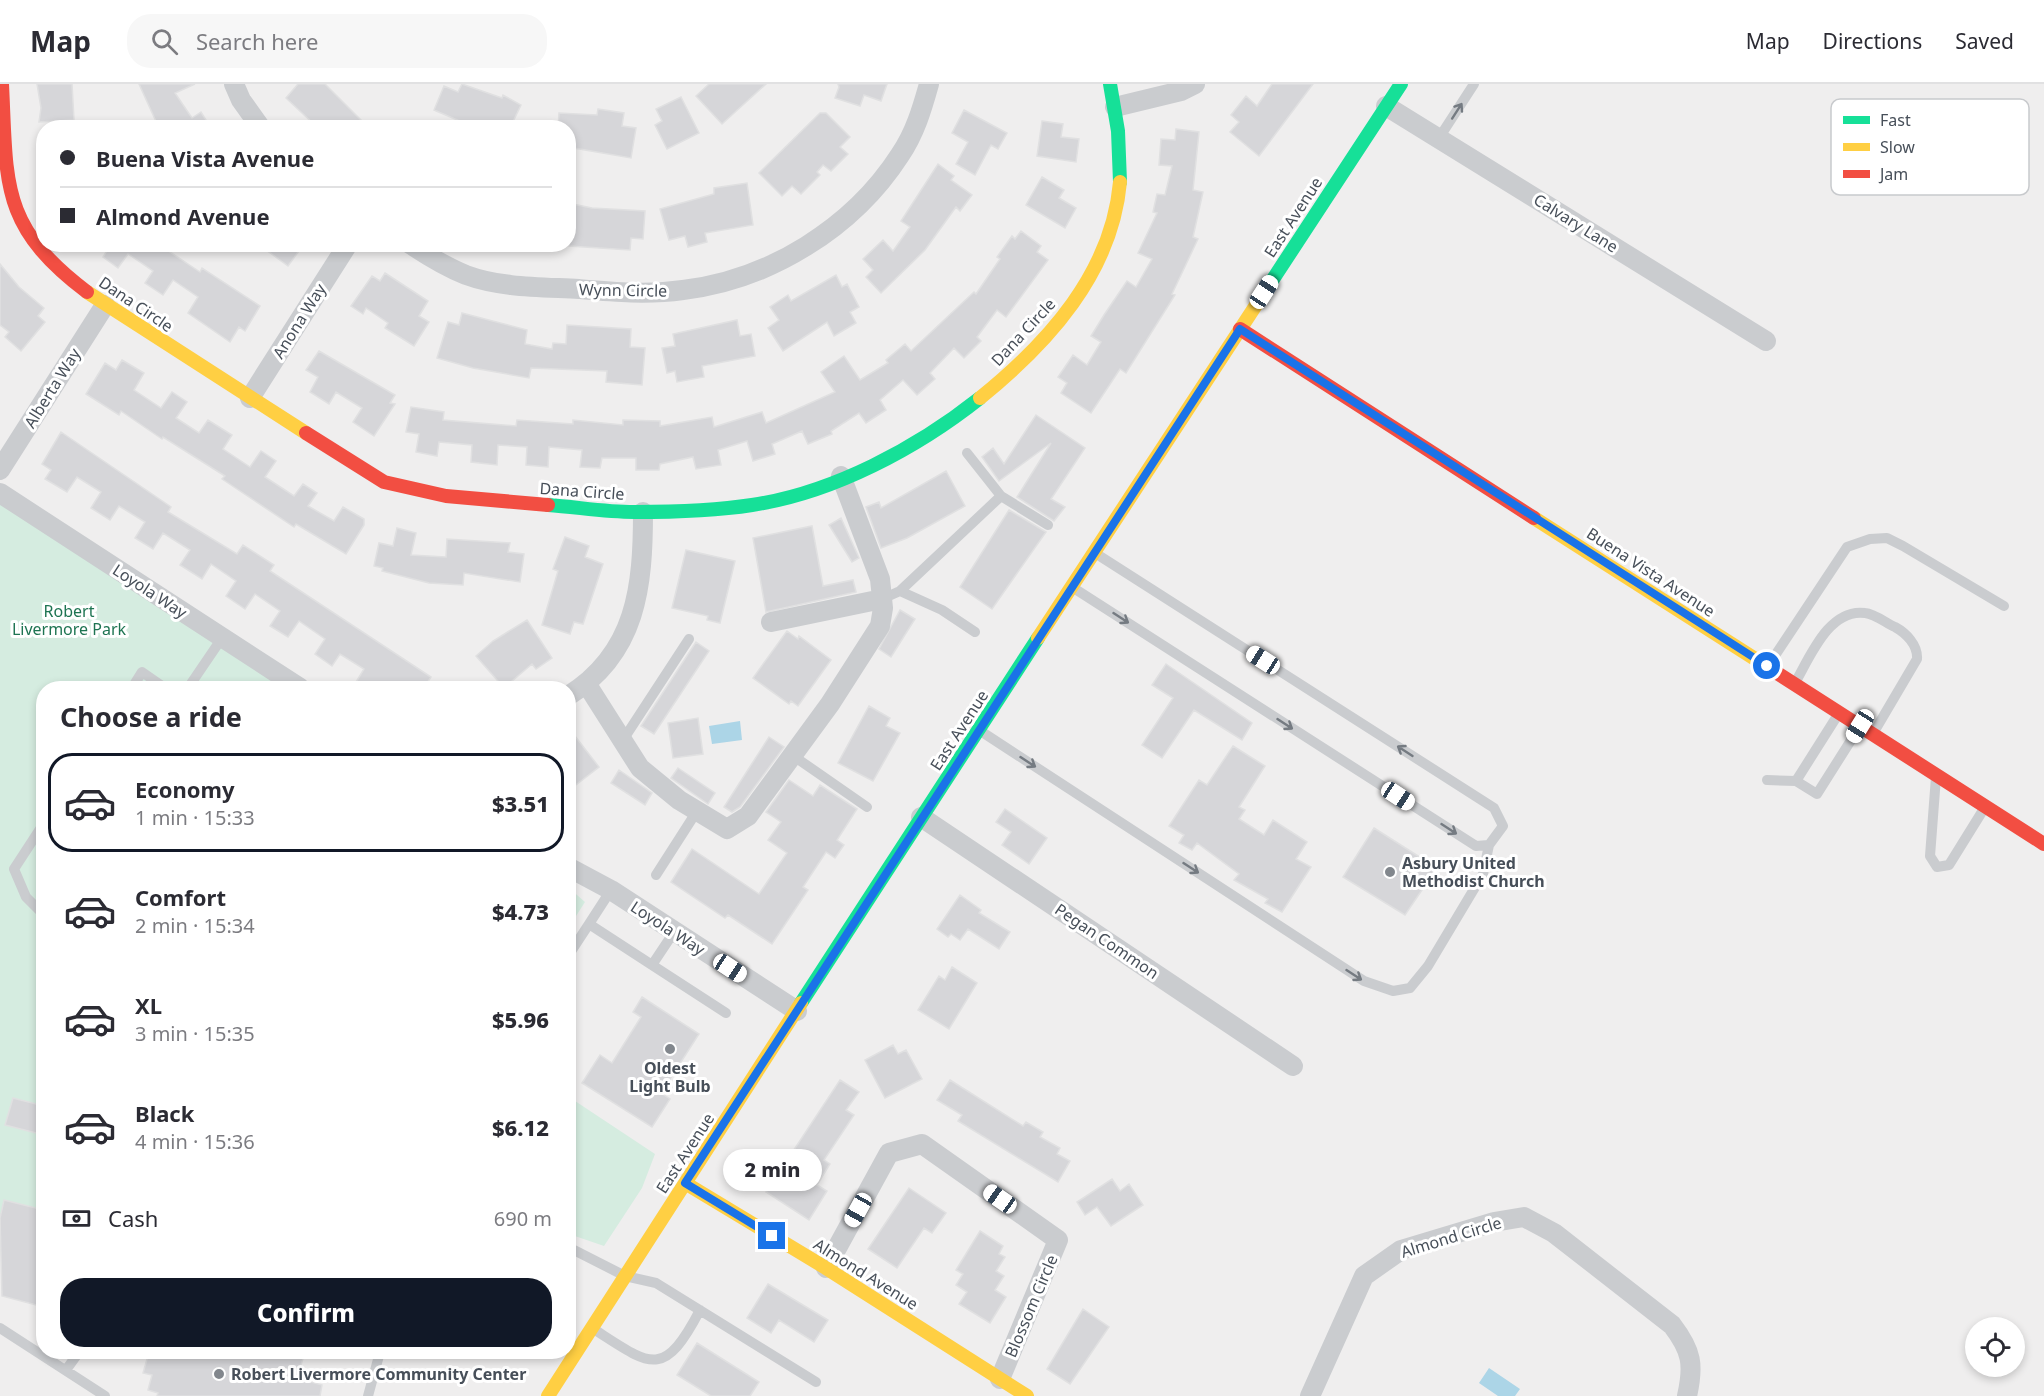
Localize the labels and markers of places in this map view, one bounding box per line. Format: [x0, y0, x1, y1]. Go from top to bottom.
place label: Asbury United Methodist Church [1402, 852, 1545, 892]
marker: Asbury United Methodist Church [1383, 865, 1397, 879]
marker: Oldest Light Bulb [663, 1042, 677, 1056]
place label: Oldest Light Bulb [629, 1057, 711, 1097]
place label: Robert Livermore Community Center [231, 1363, 526, 1385]
marker: Robert Livermore Community Center [212, 1367, 226, 1381]

